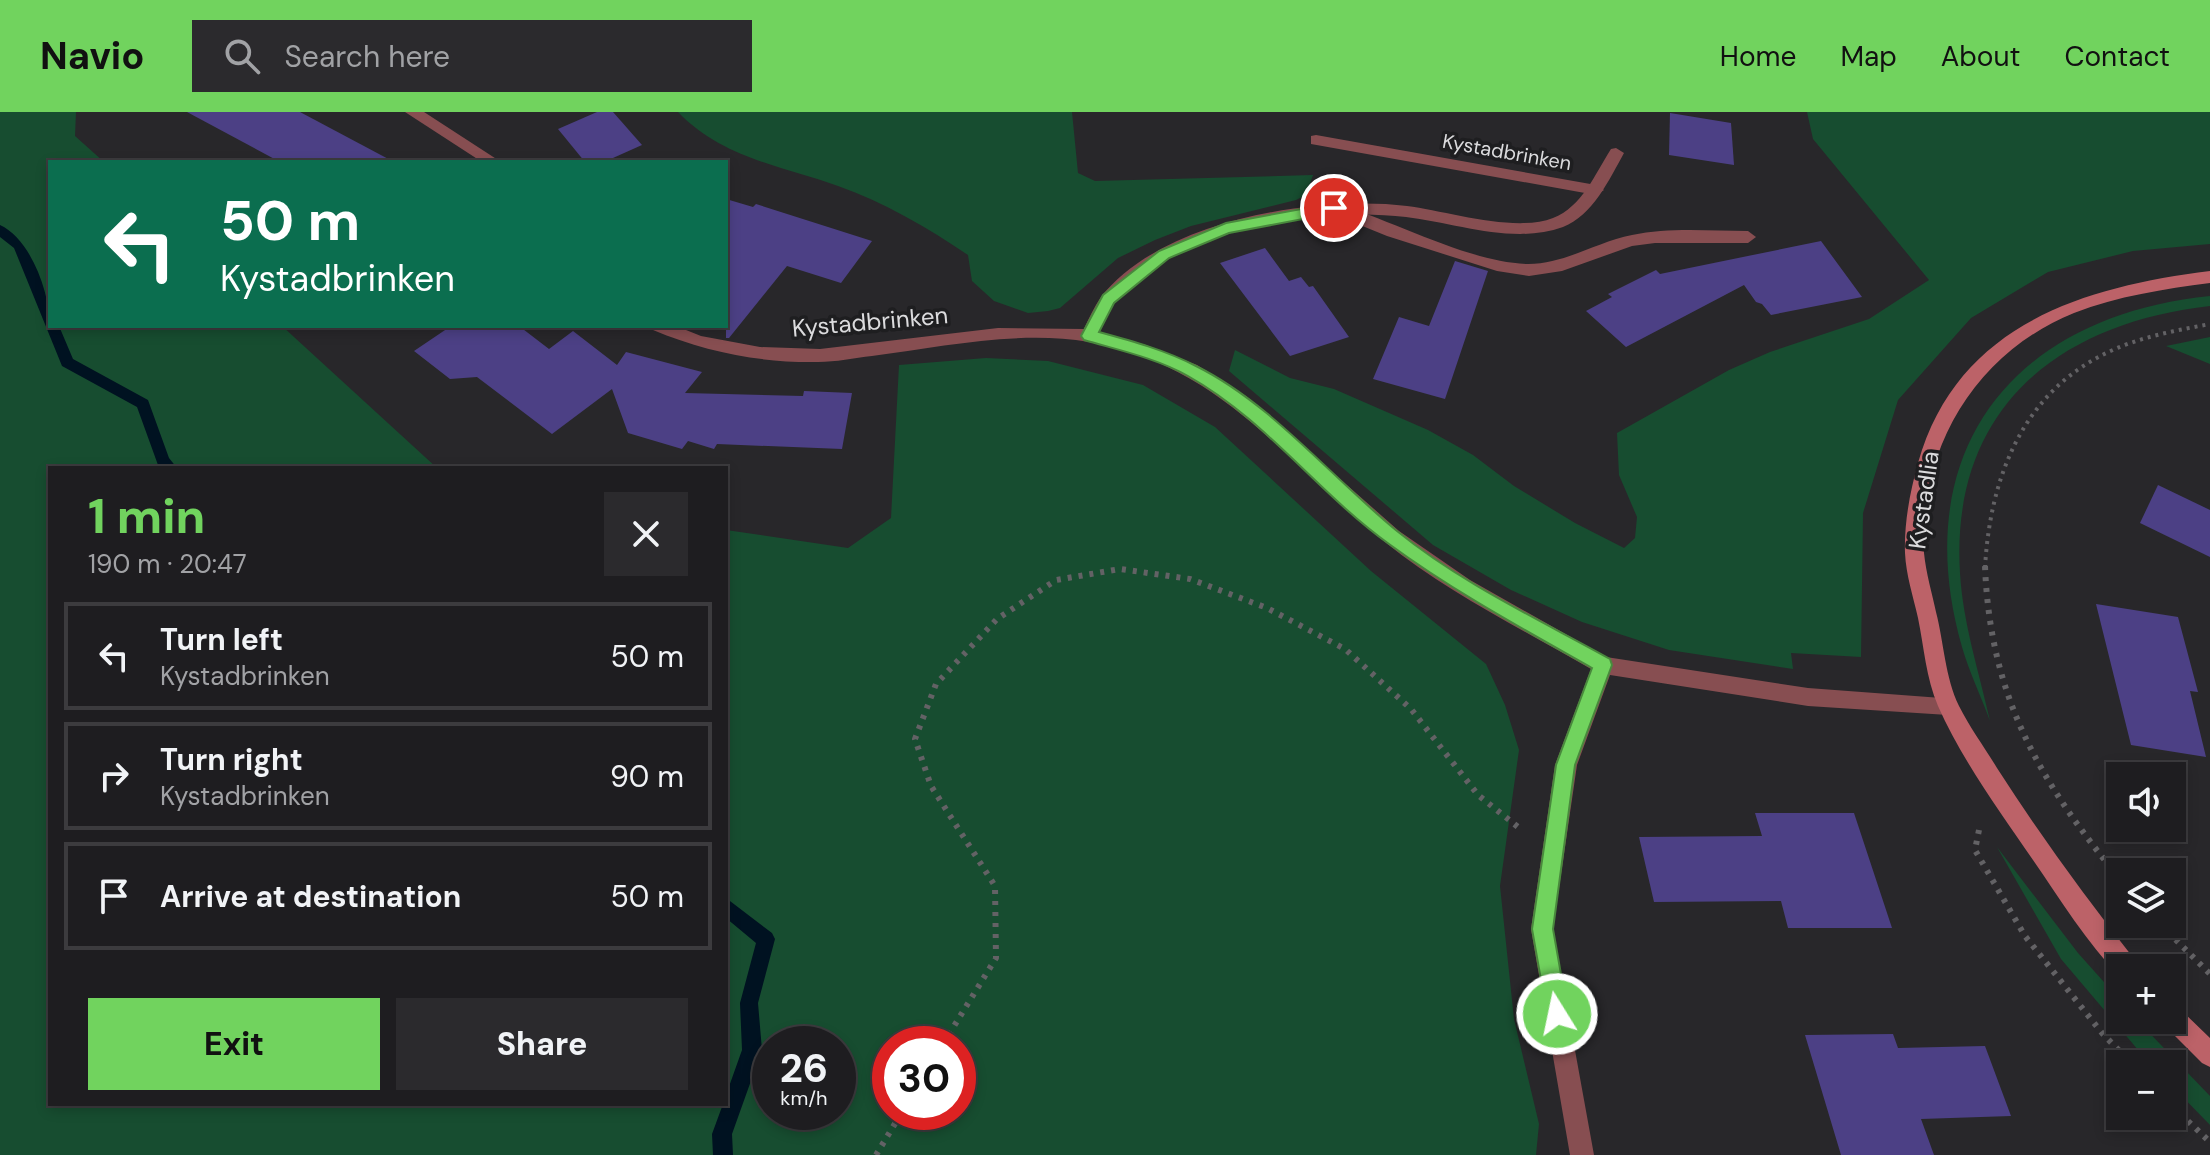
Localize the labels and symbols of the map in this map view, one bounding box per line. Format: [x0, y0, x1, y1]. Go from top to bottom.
street label: Kystadbrinken [1440, 128, 1574, 176]
pin [1300, 174, 1368, 242]
street label: Kystadbrinken [791, 299, 949, 344]
street label: Kystadlia [1901, 449, 1946, 551]
position arrow [1515, 972, 1599, 1056]
speed limit sign: 30 [872, 1026, 976, 1130]

